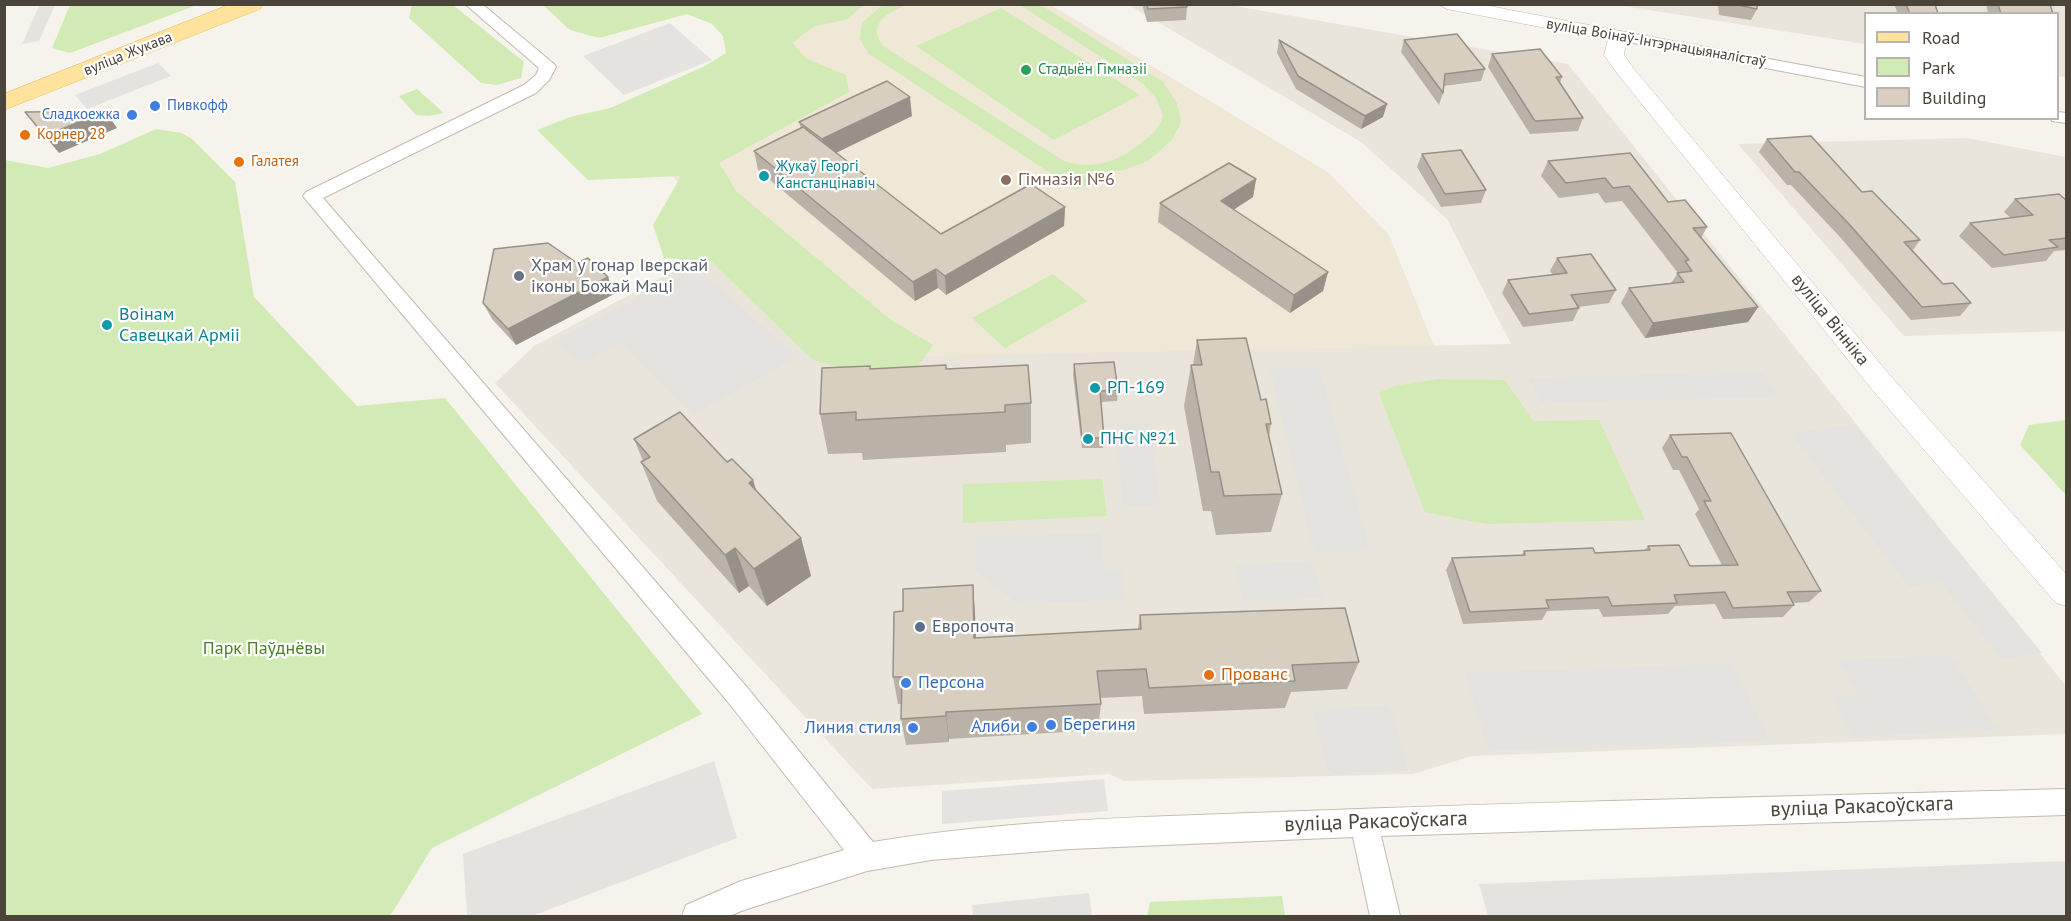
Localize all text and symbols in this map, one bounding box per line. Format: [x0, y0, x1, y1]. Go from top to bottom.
legend [1864, 12, 2059, 120]
street label: вуліца Воінаў-Інтэрнацыяналістаў [1545, 15, 1767, 71]
text: Road [1922, 26, 1960, 49]
street label: вуліца Жукава [81, 28, 175, 80]
text: Park [1922, 56, 1955, 79]
place label: Стадыён Гімназіі [1038, 61, 1147, 79]
marker: Стадыён Гімназіі [1019, 63, 1033, 77]
text: Building [1922, 86, 1986, 109]
place label: Пивкофф [167, 97, 228, 115]
marker: Пивкофф [148, 99, 162, 113]
place label: Сладкоежка [42, 106, 120, 124]
marker: Сладкоежка [125, 108, 139, 122]
place label: Корнер 28 [37, 126, 106, 144]
marker: Корнер 28 [18, 128, 32, 142]
place label: Галатея [251, 153, 299, 171]
marker: Галатея [232, 155, 246, 169]
place label: Жукаў Георгі Канстанцінавіч [776, 158, 875, 193]
marker: Жукаў Георгі Канстанцінавіч [757, 169, 771, 183]
place label: Гімназія №6 [1018, 169, 1115, 191]
marker: Гімназія №6 [999, 173, 1013, 187]
place label: Храм у гонар Іверскай іконы Божай Маці [531, 255, 708, 298]
marker: Храм у гонар Іверскай іконы Божай Маці [512, 269, 526, 283]
street label: вуліца Вінніка [1786, 270, 1874, 370]
place label: Воінам Савецкай Арміі [119, 304, 240, 346]
marker: Воінам Савецкай Арміі [100, 318, 114, 332]
place label: РП-169 [1107, 377, 1165, 399]
marker: РП-169 [1088, 381, 1102, 395]
place label: ПНС №21 [1100, 428, 1177, 450]
marker: ПНС №21 [1081, 432, 1095, 446]
place label: Европочта [932, 616, 1014, 638]
marker: Европочта [913, 620, 927, 634]
park label: Парк Паўднёвы [203, 638, 325, 660]
place label: Прованс [1221, 664, 1288, 686]
marker: Прованс [1202, 668, 1216, 682]
place label: Персона [918, 672, 985, 694]
marker: Персона [899, 676, 913, 690]
place label: Берегиня [1063, 714, 1136, 736]
place label: Алиби [971, 716, 1020, 738]
place label: Линия стиля [805, 717, 901, 739]
marker: Берегиня [1044, 718, 1058, 732]
marker: Алиби [1025, 720, 1039, 734]
marker: Линия стиля [906, 721, 920, 735]
street label: вуліца Ракасоўскага [1770, 791, 1954, 823]
street label: вуліца Ракасоўскага [1284, 806, 1468, 838]

